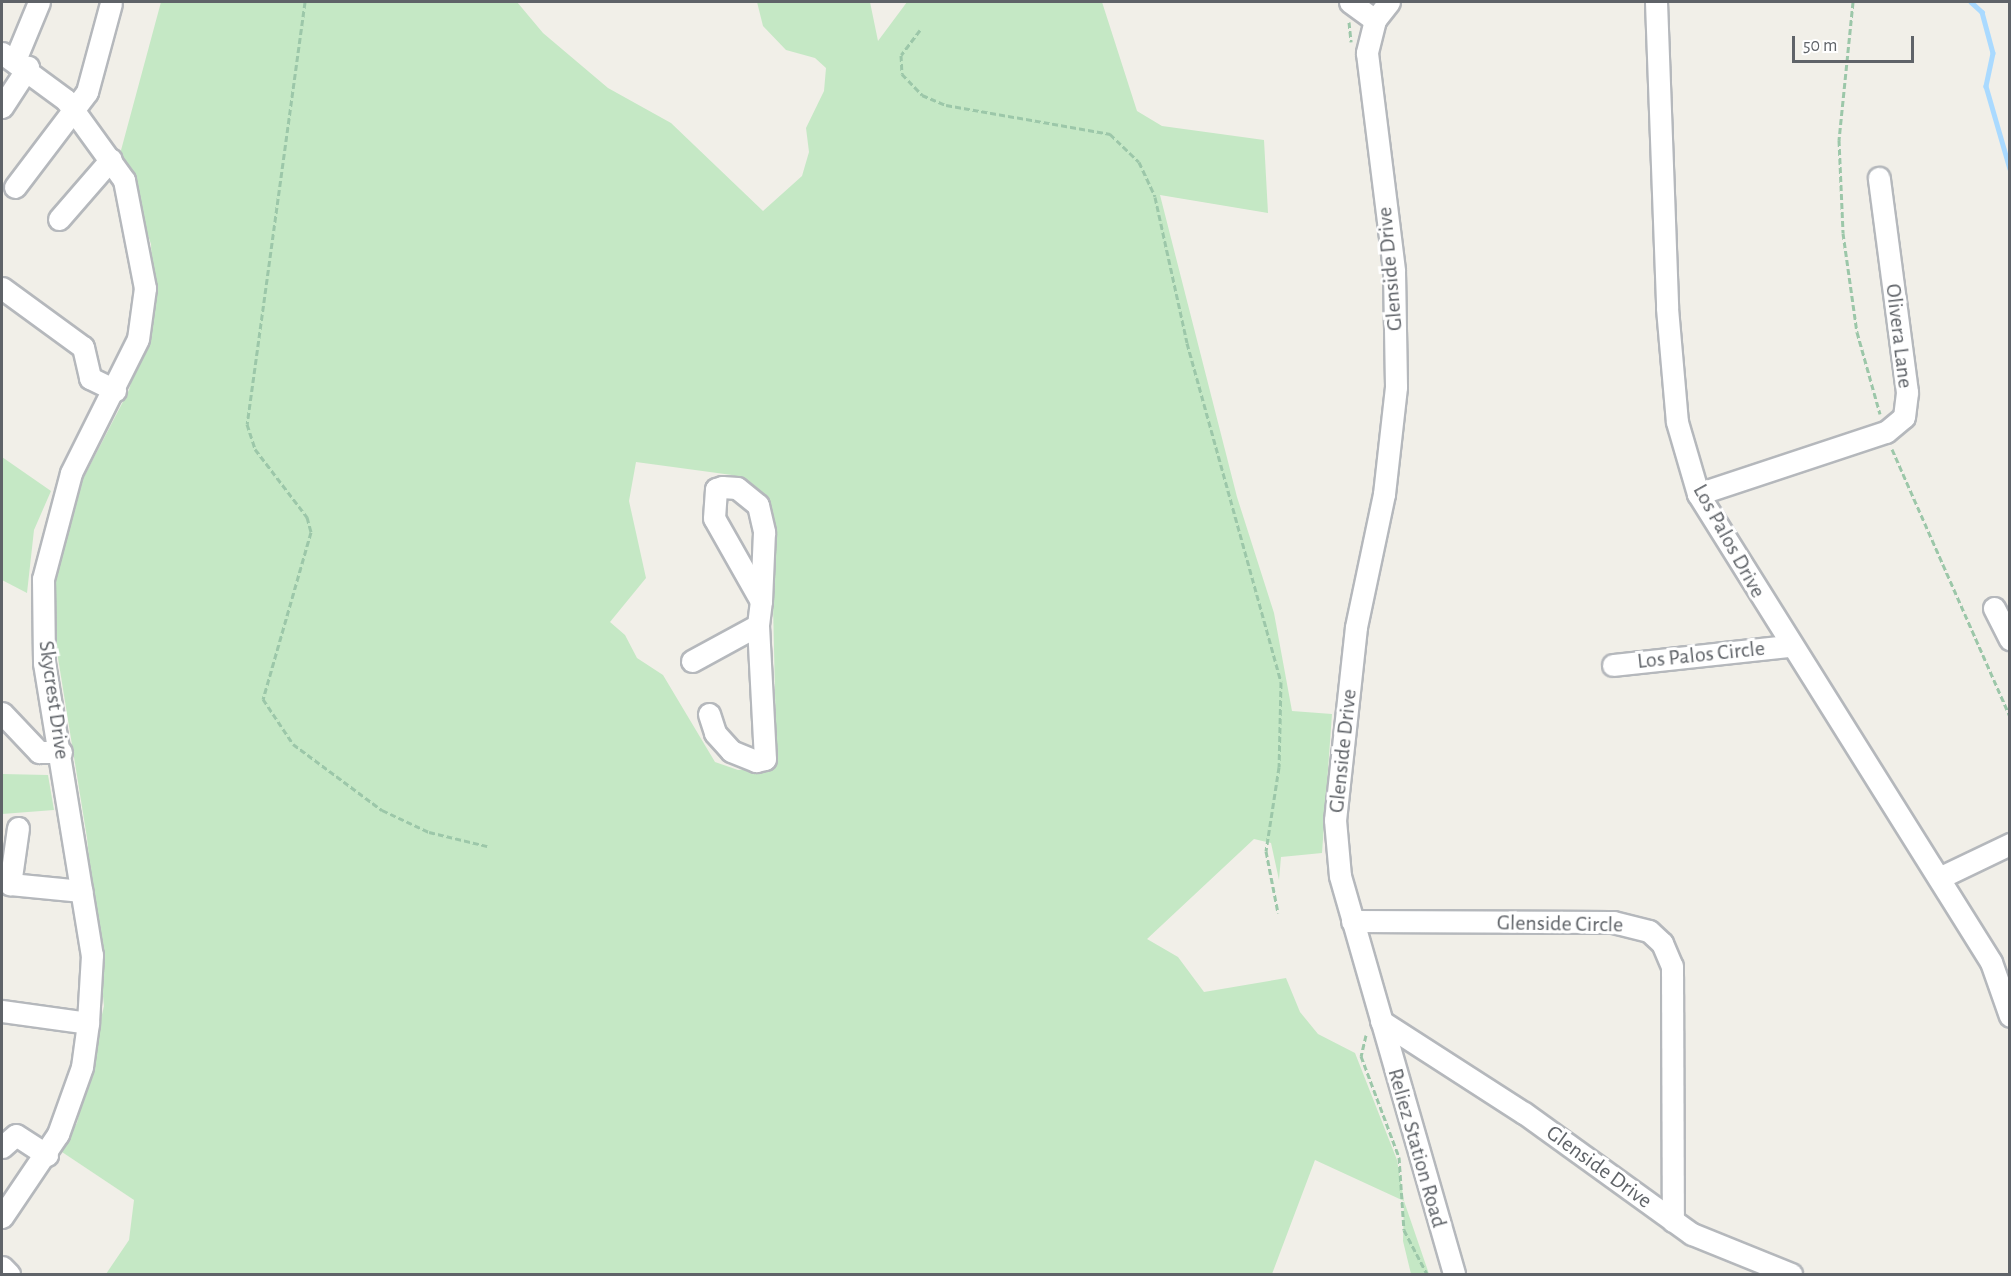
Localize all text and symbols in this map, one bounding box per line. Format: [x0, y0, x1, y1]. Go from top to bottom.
scale bar [1795, 24, 1916, 62]
text: 50 m [1803, 37, 1837, 55]
street label: Glenside Drive [1371, 206, 1409, 332]
street label: Olivera Lane [1879, 282, 1919, 390]
street label: Los Palos Drive [1687, 479, 1771, 603]
street label: Los Palos Circle [1636, 635, 1766, 675]
street label: Skycrest Drive [33, 639, 75, 761]
street label: Glenside Drive [1323, 688, 1363, 814]
street label: Glenside Circle [1497, 910, 1623, 938]
street label: Reliez Station Road [1382, 1065, 1452, 1231]
street label: Glenside Drive [1541, 1120, 1657, 1214]

